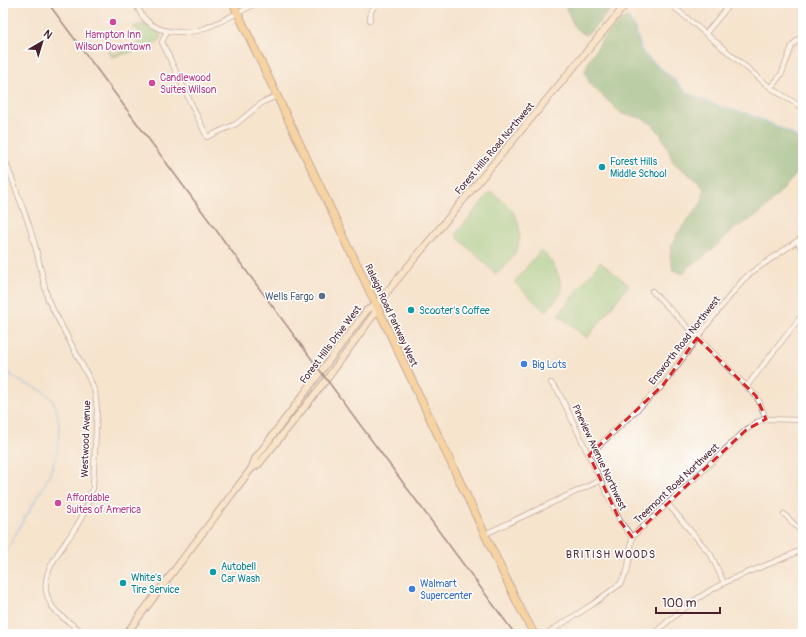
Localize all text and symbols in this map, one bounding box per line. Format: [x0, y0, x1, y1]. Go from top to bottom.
marker: Hampton Inn Wilson Downtown [108, 17, 118, 27]
north arrow [22, 22, 62, 62]
text: N [41, 27, 55, 42]
place label: Hampton Inn Wilson Downtown [75, 29, 151, 53]
place label: Candlewood Suites Wilson [160, 72, 217, 96]
marker: Candlewood Suites Wilson [147, 78, 157, 88]
street label: Forest Hills Road Northwest [453, 99, 538, 197]
place label: Forest Hills Middle School [610, 156, 667, 180]
marker: Forest Hills Middle School [597, 162, 607, 172]
street label: Raleigh Road Parkway West [362, 262, 421, 369]
place label: Wells Fargo [265, 291, 315, 303]
marker: Wells Fargo [317, 291, 327, 301]
street label: Ensworth Road Northwest [646, 293, 724, 387]
street label: Forest Hills Drive West [297, 302, 365, 386]
marker: Scooter's Coffee [406, 305, 416, 315]
place label: Scooter's Coffee [419, 305, 490, 317]
marker: Big Lots [519, 359, 529, 369]
place label: Big Lots [532, 359, 567, 371]
street label: Westwood Avenue [79, 400, 93, 478]
street label: Pineview Avenue Northwest [569, 403, 629, 513]
street label: Treemont Road Northwest [632, 441, 722, 526]
place label: Affordable Suites of America [66, 492, 141, 516]
marker: Affordable Suites of America [53, 498, 63, 508]
district label: BRITISH WOODS [566, 548, 656, 561]
place label: Autobell Car Wash [221, 561, 260, 585]
marker: Autobell Car Wash [208, 567, 218, 577]
place label: White's Tire Service [131, 572, 179, 596]
marker: White's Tire Service [118, 578, 128, 588]
place label: Walmart Supercenter [420, 578, 472, 602]
marker: Walmart Supercenter [407, 584, 417, 594]
scale bar [656, 589, 720, 615]
text: 100 m [662, 596, 697, 611]

